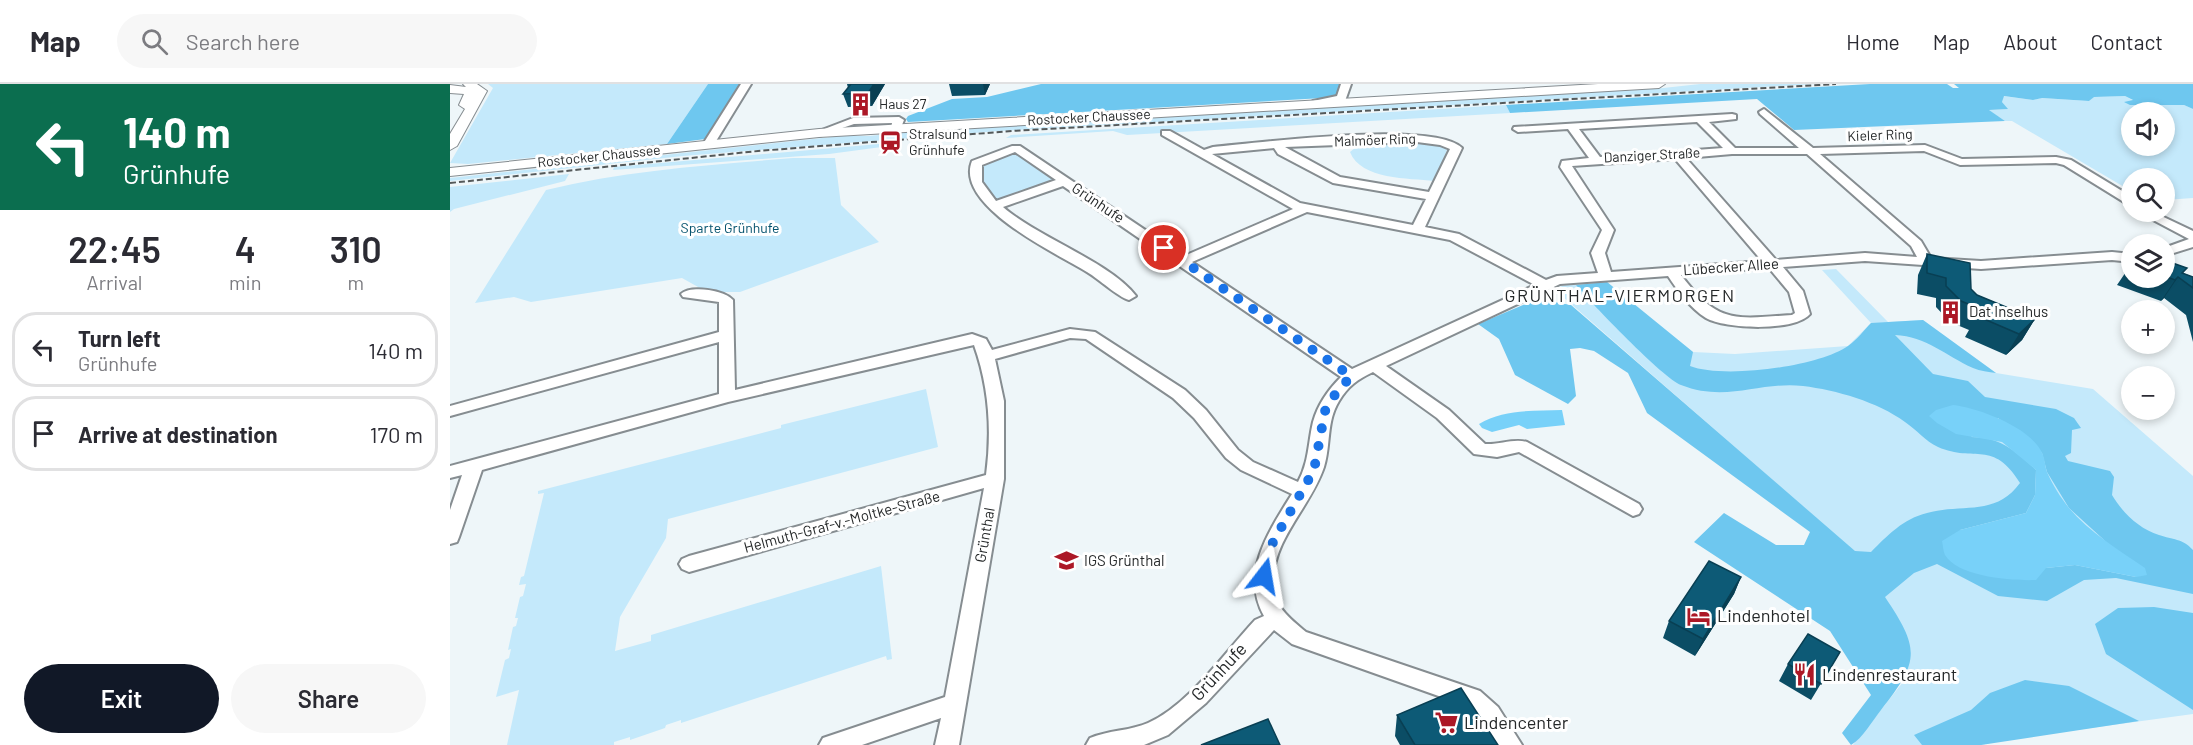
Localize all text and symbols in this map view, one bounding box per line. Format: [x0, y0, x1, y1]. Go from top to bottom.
search box [117, 14, 537, 68]
text: Map [30, 24, 81, 58]
icon: search [138, 25, 171, 58]
text: Search here [186, 28, 300, 54]
text: Home [1846, 29, 1900, 54]
text: Map [1933, 29, 1970, 54]
text: About [2003, 29, 2058, 54]
text: Contact [2091, 29, 2163, 54]
building icon: Haus 27 [848, 91, 874, 117]
place label: Haus 27 [879, 95, 927, 112]
map controls [2121, 102, 2175, 420]
button: sound [2121, 102, 2175, 156]
street label: Rostocker Chaussee [1027, 105, 1151, 128]
text: 140 m [123, 106, 231, 156]
icon: left [24, 108, 102, 186]
place label: Stralsund Grünhufe [909, 125, 967, 158]
street label: Kieler Ring [1847, 125, 1913, 144]
station icon: Stralsund Grünhufe [878, 129, 904, 155]
street label: Malmöer Ring [1334, 130, 1416, 149]
street label: Rostocker Chaussee [537, 141, 661, 170]
street label: Danziger Straße [1603, 143, 1701, 166]
text: Grünhufe [123, 157, 230, 189]
button: search [2121, 168, 2175, 222]
street label: Grünhufe [1069, 178, 1128, 226]
park label: Sparte Grünhufe [680, 219, 780, 236]
pin [1138, 222, 1189, 273]
text: 22:45 [68, 227, 161, 270]
text: 4 [235, 227, 256, 270]
text: 310 [330, 227, 382, 270]
icon: arrive [1147, 231, 1180, 264]
button: layers [2121, 234, 2175, 288]
street label: Lübecker Allee [1682, 254, 1780, 278]
text: Arrival [87, 270, 142, 294]
text: min [229, 270, 261, 294]
text: m [347, 270, 364, 294]
district label: GRÜNTHAL-VIERMORGEN [1504, 284, 1736, 306]
building icon: Dat Inselhus [1938, 299, 1964, 325]
button: + [2121, 300, 2175, 354]
place label: Dat Inselhus [1969, 302, 2048, 320]
text: Turn left [78, 325, 161, 351]
icon: left [27, 333, 60, 366]
text: 140 m [368, 337, 423, 363]
text: Grünhufe [78, 351, 157, 375]
button: − [2121, 366, 2175, 420]
icon: arrive [27, 417, 60, 450]
text: Arrive at destination [78, 421, 277, 447]
text: 170 m [370, 421, 423, 447]
street label: Helmuth-Graf-v.-Moltke-Straße [742, 486, 942, 556]
street label: Grünthal [970, 506, 998, 564]
position arrow [1232, 544, 1296, 608]
school or university icon: IGS Grünthal [1053, 548, 1079, 574]
place label: IGS Grünthal [1084, 551, 1164, 569]
hotel icon: Lindenhotel [1686, 603, 1712, 629]
place label: Lindenhotel [1717, 604, 1810, 626]
street label: Grünhufe [1186, 638, 1251, 705]
restaurant icon: Lindenrestaurant [1791, 662, 1817, 688]
place label: Lindenrestaurant [1822, 663, 1957, 685]
button: Exit [24, 664, 219, 733]
button: Share [231, 664, 426, 733]
supermarket icon: Lindencenter [1433, 710, 1459, 736]
place label: Lindencenter [1464, 711, 1569, 733]

